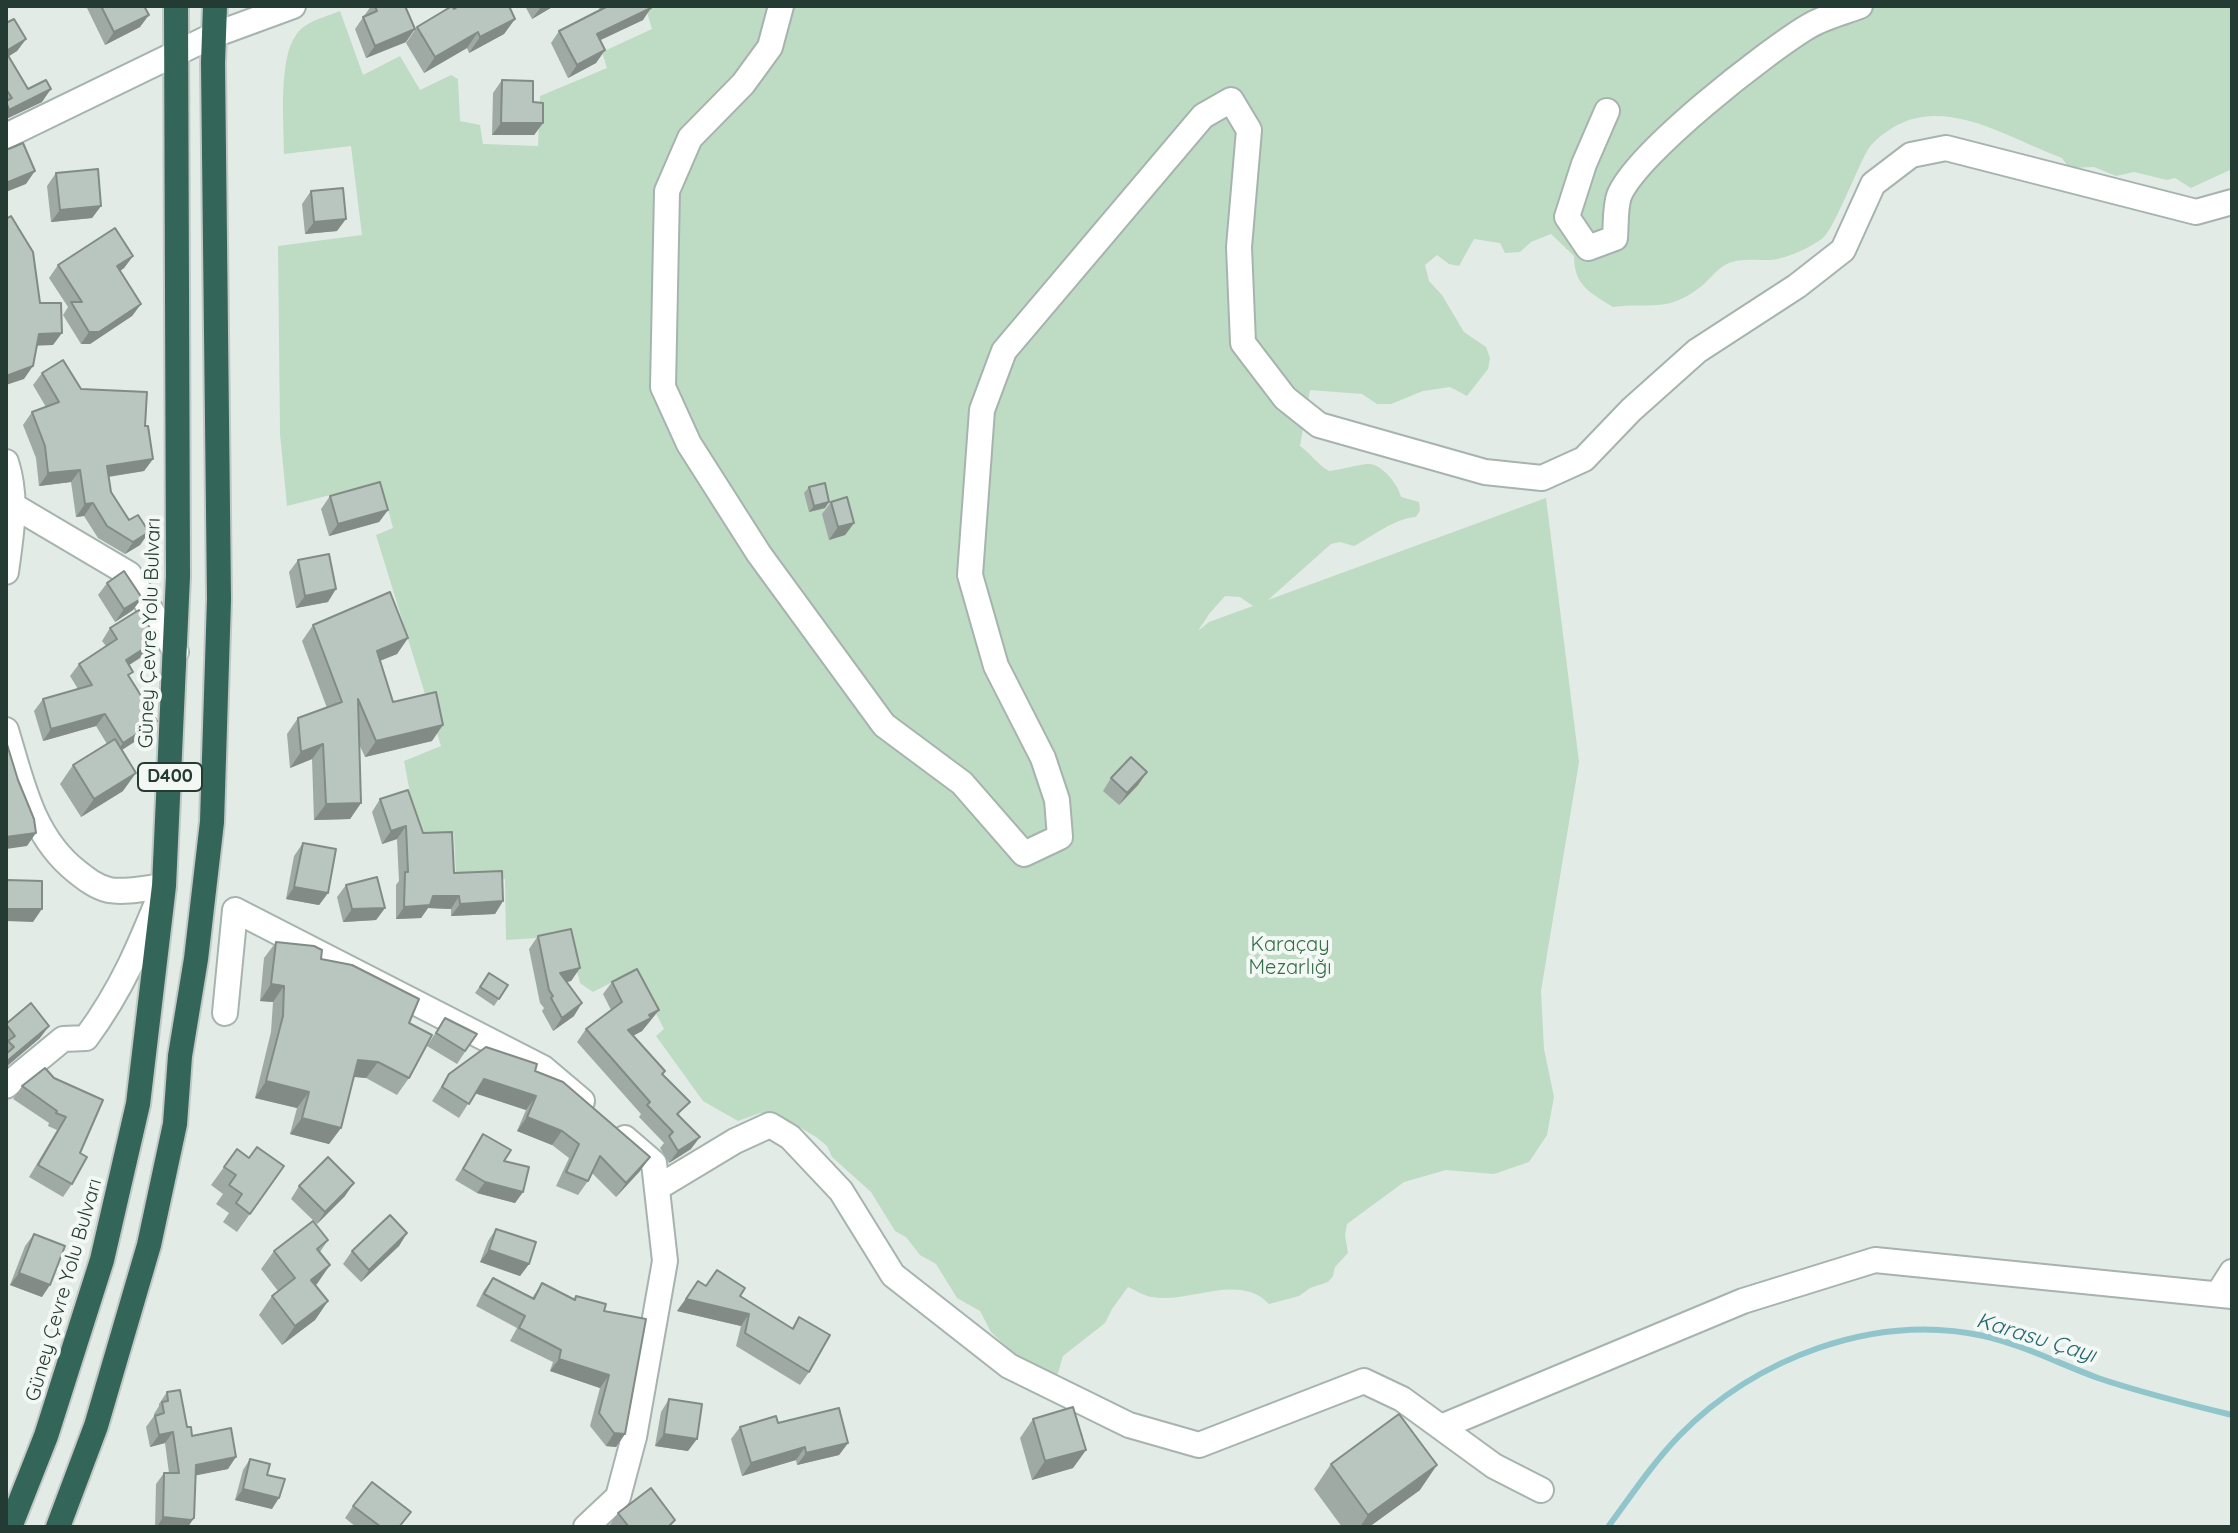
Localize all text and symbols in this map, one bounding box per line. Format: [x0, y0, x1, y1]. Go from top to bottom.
street label: Güney Çevre Yolu Bulvarı [134, 517, 166, 749]
road number: D400 [138, 763, 202, 791]
park label: Karaçay Mezarlığı [1249, 933, 1331, 980]
street label: Güney Çevre Yolu Bulvarı [21, 1176, 107, 1404]
water label: Karasu Çayı [1973, 1307, 2099, 1369]

